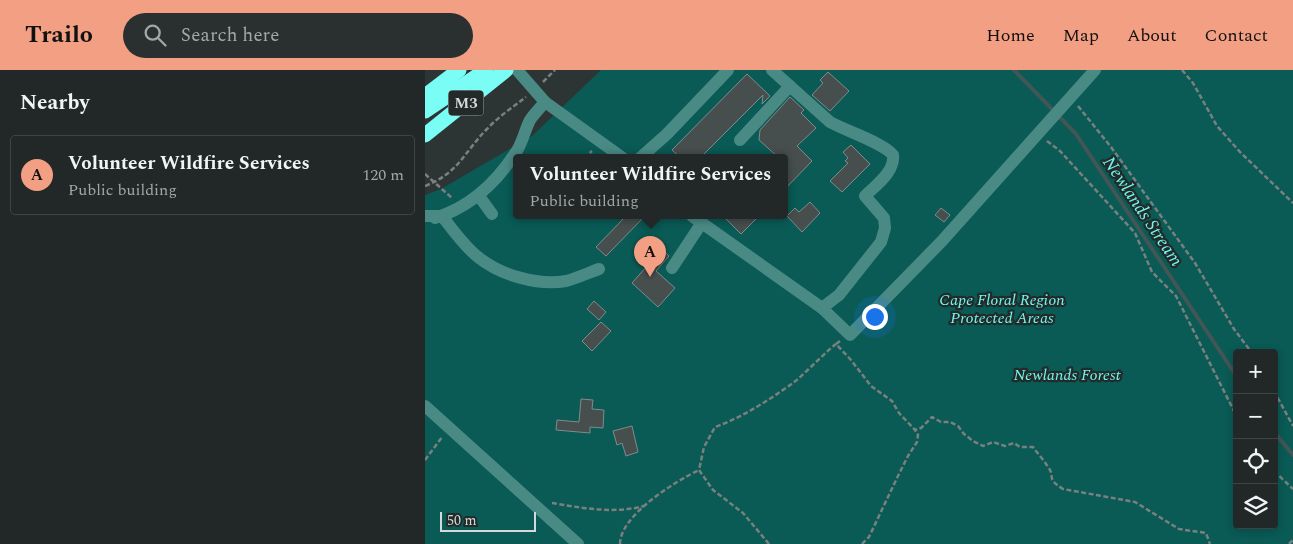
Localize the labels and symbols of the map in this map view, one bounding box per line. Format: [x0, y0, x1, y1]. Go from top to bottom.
road number: M3 [448, 90, 483, 116]
water label: Newlands Stream [1096, 151, 1189, 272]
pin: A [634, 236, 666, 277]
park label: Cape Floral Region Protected Areas [939, 288, 1065, 330]
your location [862, 304, 888, 330]
park label: Newlands Forest [1013, 363, 1122, 387]
scale bar [440, 509, 536, 532]

